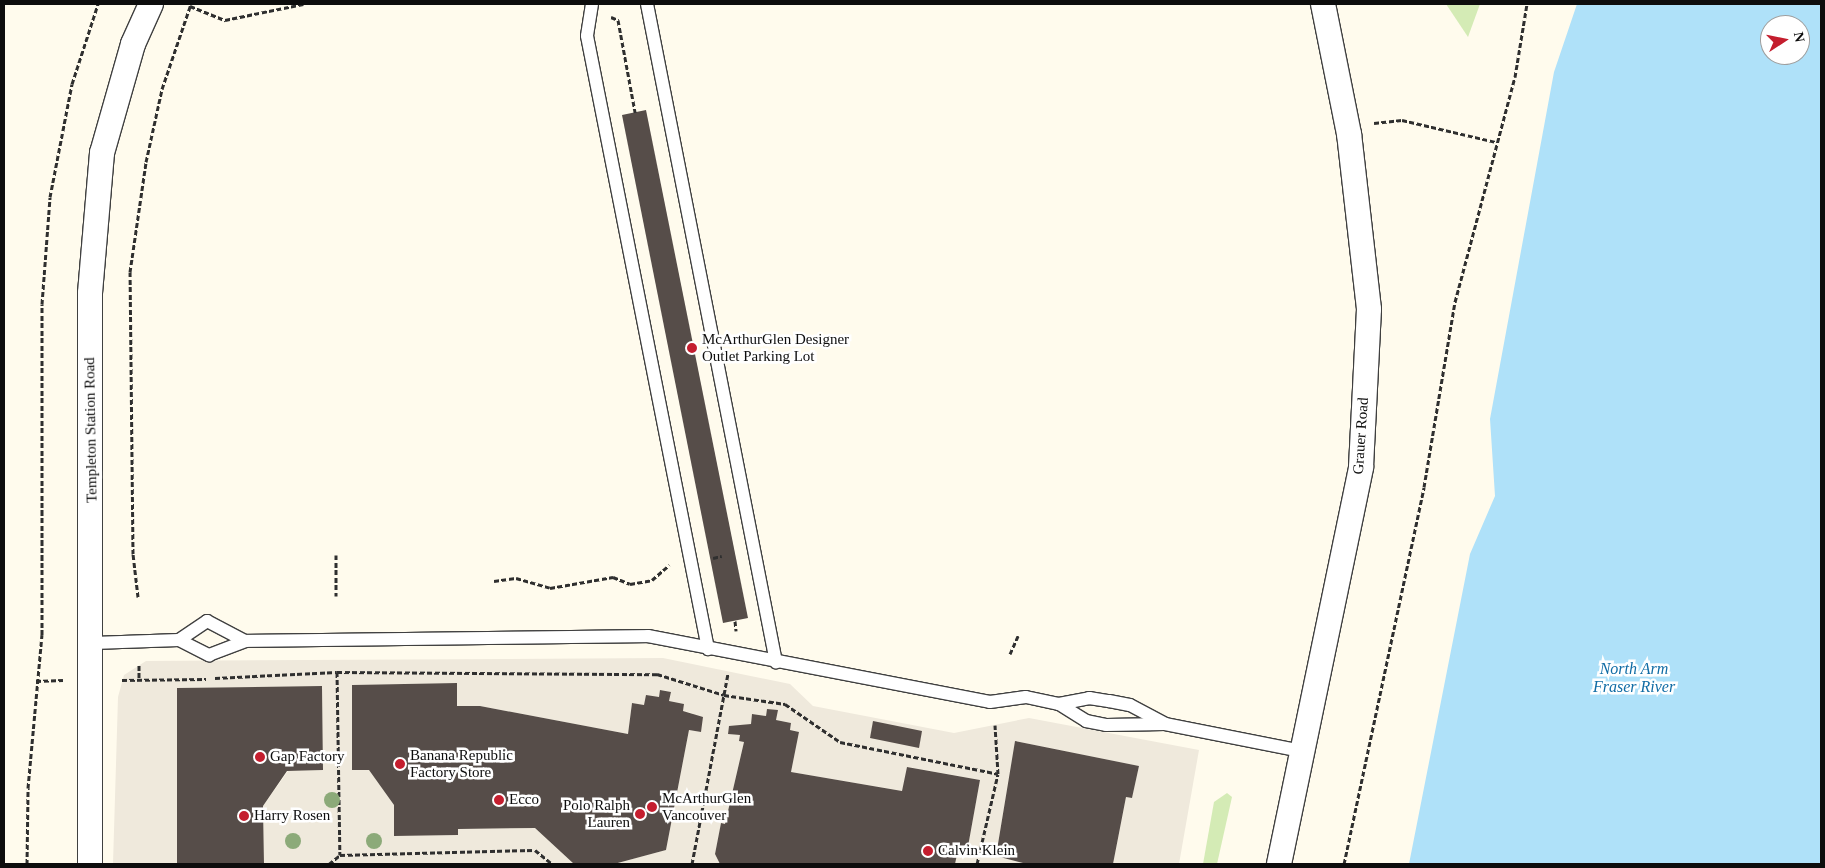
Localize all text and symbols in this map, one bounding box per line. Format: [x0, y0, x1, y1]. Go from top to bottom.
north arrow [1760, 15, 1810, 65]
text: N [1791, 31, 1808, 44]
place label: McArthurGlen Designer Outlet Parking Lot [702, 330, 849, 365]
marker: McArthurGlen Designer Outlet Parking Lot [686, 342, 698, 354]
street label: Templeton Station Road [81, 357, 101, 503]
street label: Grauer Road [1349, 397, 1373, 475]
water label: North Arm Fraser River [1593, 659, 1675, 697]
place label: Banana Republic Factory Store [410, 746, 513, 781]
place label: Gap Factory [270, 748, 345, 766]
marker: Gap Factory [254, 751, 266, 763]
marker: Banana Republic Factory Store [394, 758, 406, 770]
place label: McArthurGlen Vancouver [662, 789, 751, 824]
place label: Ecco [509, 791, 539, 809]
marker: Ecco [493, 794, 505, 806]
place label: Polo Ralph Lauren [563, 796, 630, 831]
marker: McArthurGlen Vancouver [646, 801, 658, 813]
place label: Harry Rosen [254, 807, 330, 825]
marker: Polo Ralph Lauren [634, 808, 646, 820]
marker: Harry Rosen [238, 810, 250, 822]
place label: Calvin Klein [938, 842, 1015, 860]
marker: Calvin Klein [922, 845, 934, 857]

